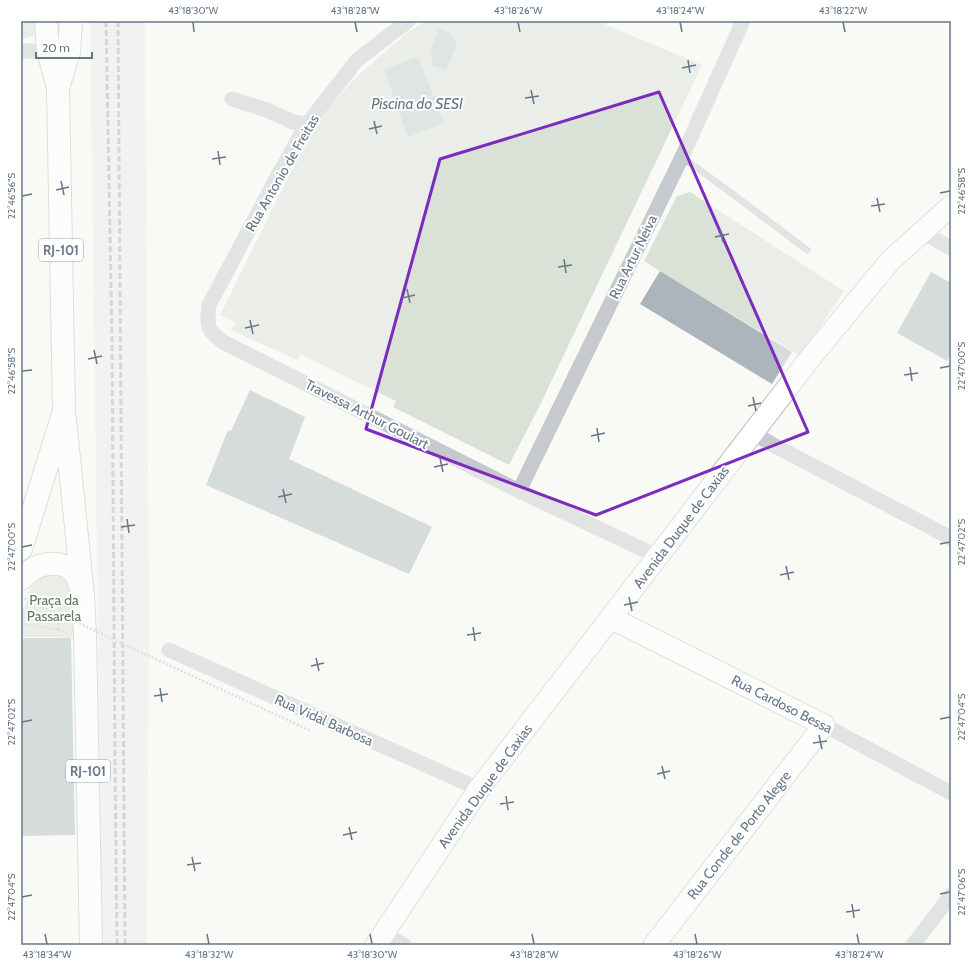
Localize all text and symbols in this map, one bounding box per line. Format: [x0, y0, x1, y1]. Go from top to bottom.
text: 43°18'30"W [168, 4, 219, 17]
text: 43°18'28"W [330, 4, 380, 17]
text: 43°18'26"W [494, 4, 543, 17]
text: 43°18'24"W [656, 4, 705, 17]
text: 43°18'22"W [819, 4, 868, 17]
scale bar [36, 34, 92, 60]
text: 20 m [42, 40, 70, 55]
water label: Piscina do SESI [371, 95, 463, 113]
street label: Rua Antonio de Freitas [241, 111, 323, 235]
text: 22°46'58"S [955, 167, 968, 214]
text: 22°46'56"S [5, 173, 18, 219]
street label: Rua Artur Neiva [605, 212, 661, 302]
road number: RJ-101 [39, 239, 83, 261]
text: 22°47'00"S [955, 342, 968, 390]
text: 22°46'58"S [5, 347, 18, 394]
street label: Travessa Arthur Goulart [302, 375, 432, 453]
street label: Avenida Duque de Caxias [629, 462, 733, 592]
text: 22°47'02"S [955, 518, 968, 565]
text: 22°47'00"S [5, 523, 18, 571]
park label: Praça da Passarela [27, 591, 81, 625]
street label: Rua Cardoso Bessa [728, 671, 836, 737]
street label: Rua Vidal Barbosa [272, 690, 376, 750]
text: 22°47'04"S [955, 693, 968, 741]
text: 22°47'02"S [5, 698, 18, 745]
street label: Avenida Duque de Caxias [434, 720, 536, 852]
road number: RJ-101 [66, 760, 110, 782]
street label: Rua Conde de Porto Alegre [683, 767, 795, 903]
text: 22°47'06"S [955, 868, 968, 916]
text: 22°47'04"S [5, 873, 18, 921]
text: 43°18'34"W [23, 948, 72, 961]
text: 43°18'32"W [185, 948, 234, 961]
text: 43°18'30"W [347, 948, 398, 961]
text: 43°18'28"W [509, 948, 559, 961]
text: 43°18'26"W [673, 948, 722, 961]
text: 43°18'24"W [835, 948, 884, 961]

